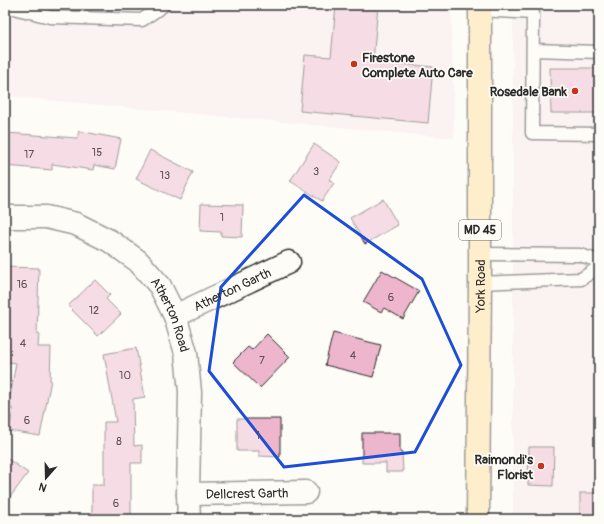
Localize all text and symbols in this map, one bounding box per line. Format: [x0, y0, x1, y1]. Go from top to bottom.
place label: Firestone Complete Auto Care [362, 50, 473, 81]
marker: Firestone Complete Auto Care [349, 59, 359, 69]
place label: Rosedale Bank [490, 84, 568, 100]
marker: Rosedale Bank [570, 86, 580, 96]
house number: 15 [92, 146, 102, 159]
house number: 17 [24, 148, 34, 161]
house number: 3 [313, 165, 319, 178]
house number: 13 [160, 169, 170, 182]
house number: 1 [220, 211, 224, 224]
road number: MD 45 [459, 220, 501, 240]
street label: York Road [473, 259, 489, 314]
street label: Atherton Garth [191, 265, 274, 315]
street label: Atherton Road [147, 274, 192, 354]
house number: 16 [17, 278, 27, 291]
house number: 6 [388, 291, 394, 304]
house number: 12 [89, 304, 99, 317]
house number: 4 [20, 337, 27, 350]
house number: 4 [350, 349, 357, 362]
house number: 7 [259, 354, 265, 367]
house number: 10 [119, 369, 131, 382]
house number: 6 [24, 414, 30, 427]
house number: 1 [256, 429, 260, 442]
house number: 8 [116, 435, 122, 448]
place label: Raimondi's Florist [475, 452, 534, 483]
north arrow [26, 458, 66, 498]
marker: Raimondi's Florist [536, 461, 546, 471]
text: N [37, 479, 48, 494]
street label: Dellcrest Garth [205, 485, 289, 503]
house number: 6 [113, 497, 119, 510]

